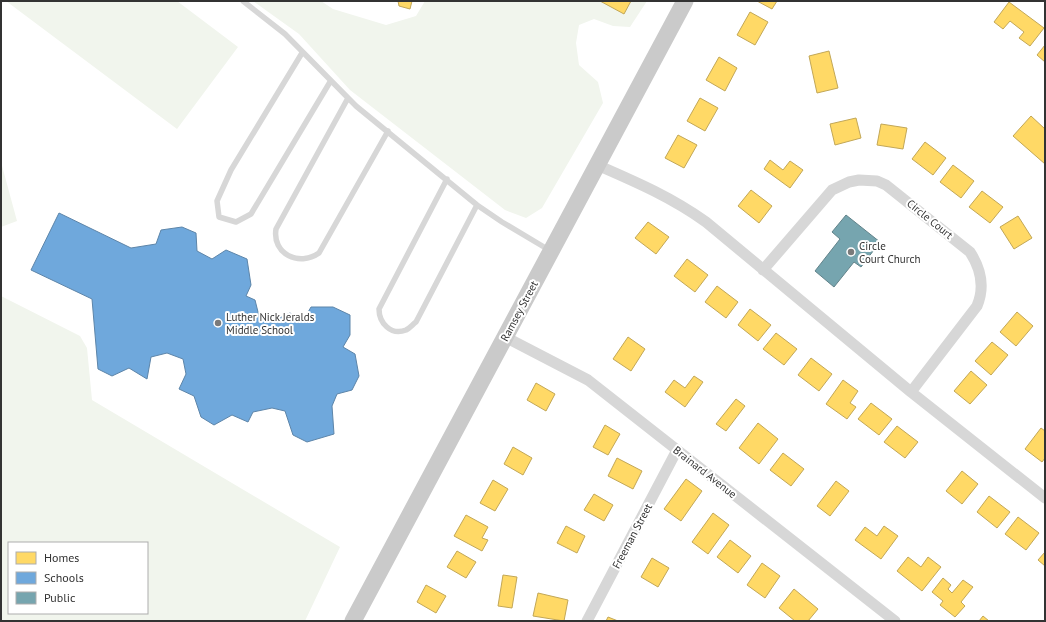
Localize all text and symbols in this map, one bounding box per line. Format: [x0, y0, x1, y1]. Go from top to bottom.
street label: Circle Court [904, 196, 956, 242]
place label: Circle Court Church [859, 239, 920, 266]
marker: Circle Court Church [846, 247, 856, 257]
street label: Ramsey Street [497, 278, 541, 344]
place label: Luther Nick Jeralds Middle School [226, 310, 315, 337]
marker: Luther Nick Jeralds Middle School [213, 318, 223, 328]
street label: Brainard Avenue [670, 443, 740, 501]
street label: Freeman Street [609, 501, 655, 571]
legend [8, 542, 148, 614]
text: Homes [44, 550, 79, 565]
text: Schools [44, 570, 84, 585]
text: Public [44, 590, 76, 605]

